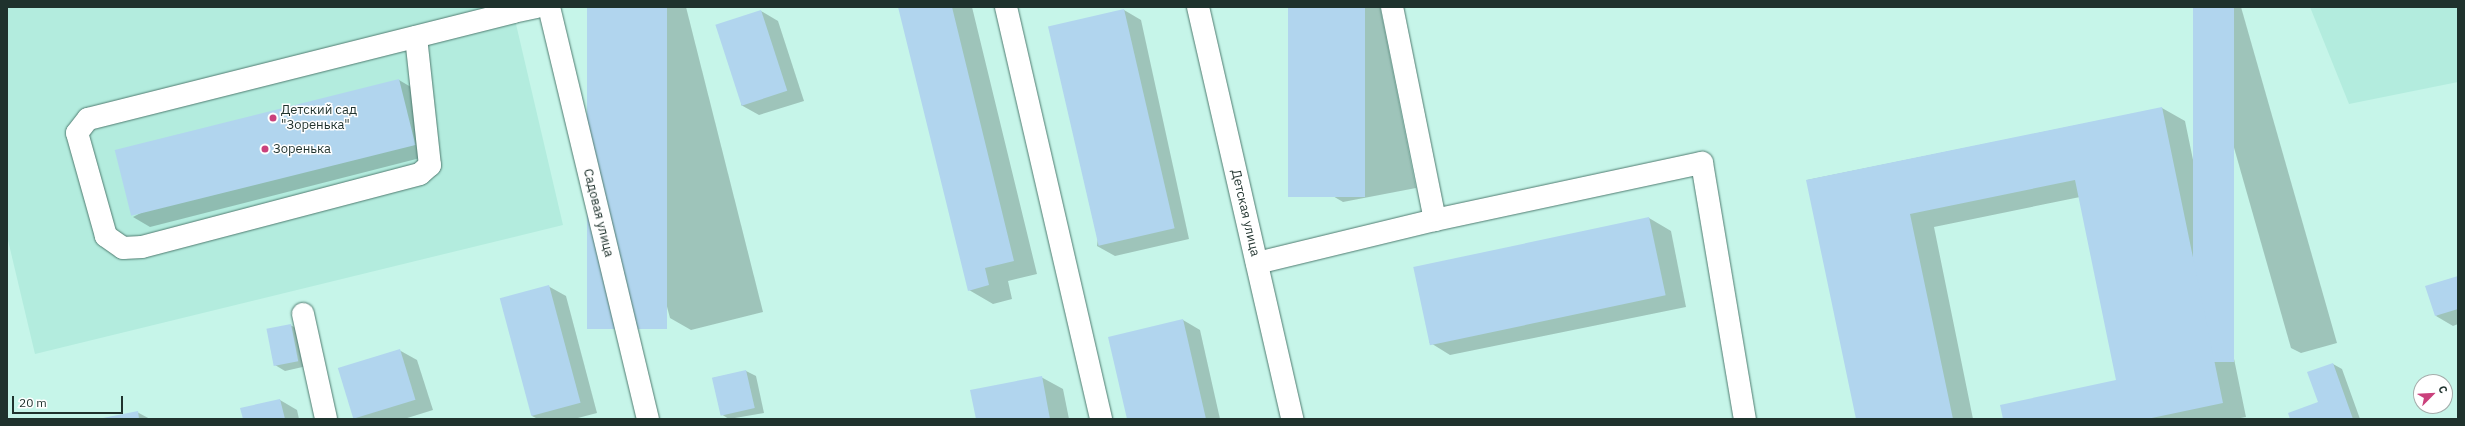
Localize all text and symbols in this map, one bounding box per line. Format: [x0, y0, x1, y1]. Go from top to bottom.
place label: Детский сад "Зоренька" [281, 103, 357, 134]
marker: Детский сад "Зоренька" [268, 113, 278, 123]
place label: Зоренька [273, 141, 331, 157]
marker: Зоренька [260, 144, 270, 154]
street label: Садовая улица [579, 167, 617, 259]
street label: Детская улица [1227, 168, 1263, 258]
north arrow [2413, 374, 2453, 414]
text: С [2435, 383, 2451, 396]
scale bar [14, 388, 125, 414]
text: 20 m [19, 395, 47, 410]

